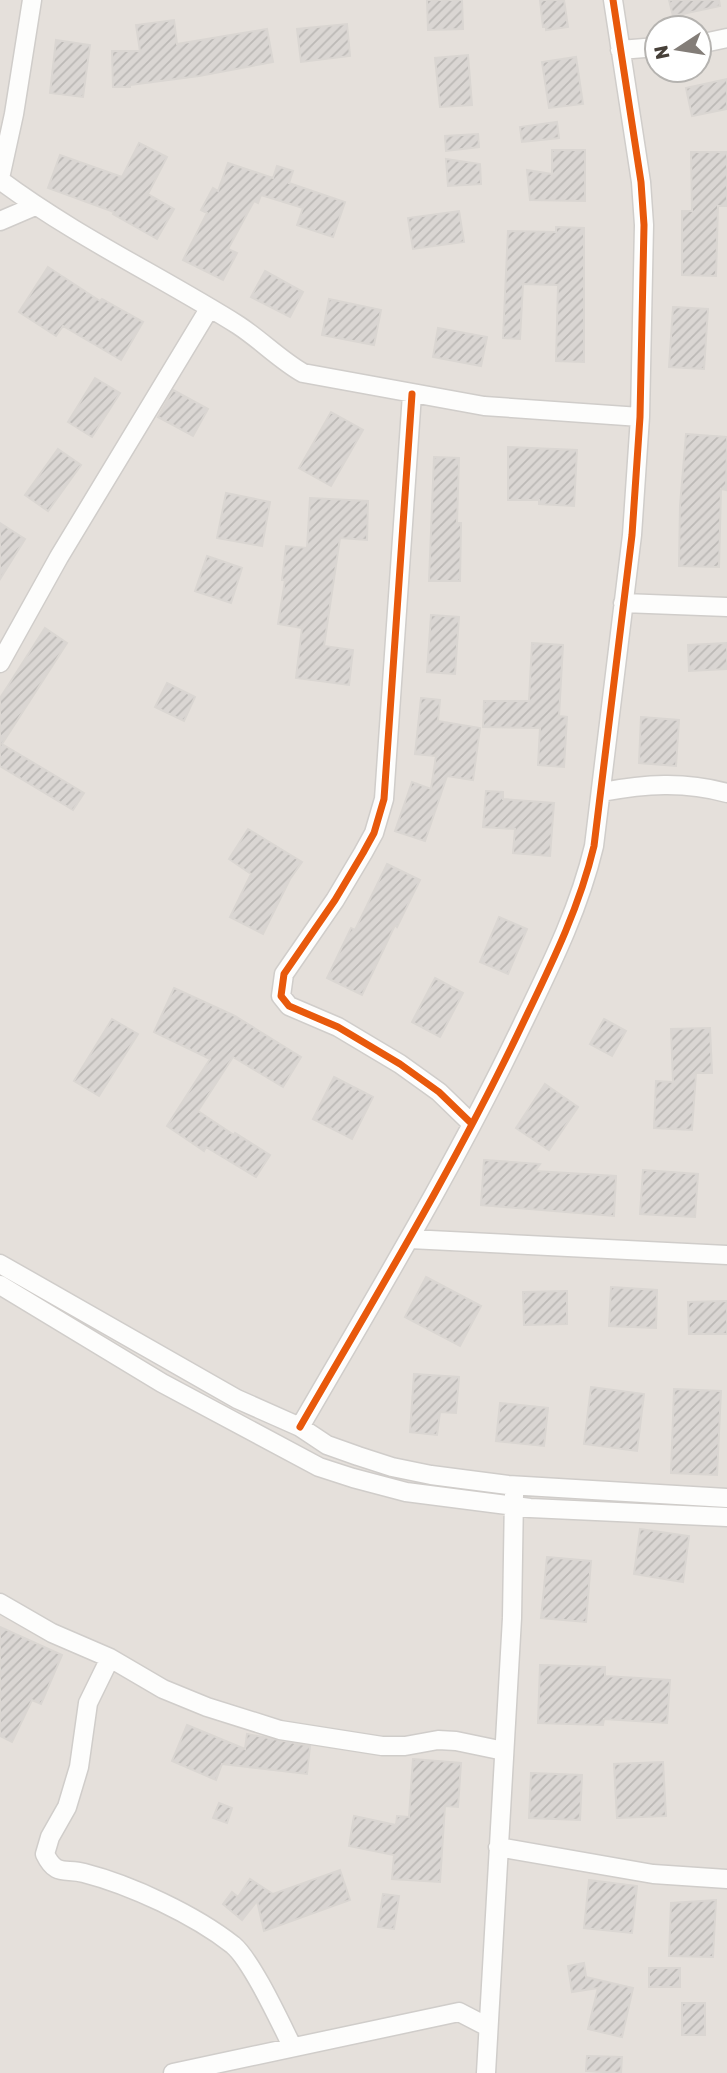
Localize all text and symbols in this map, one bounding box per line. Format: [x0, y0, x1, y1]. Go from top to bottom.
north arrow [643, 14, 713, 84]
text: N [649, 43, 675, 62]

